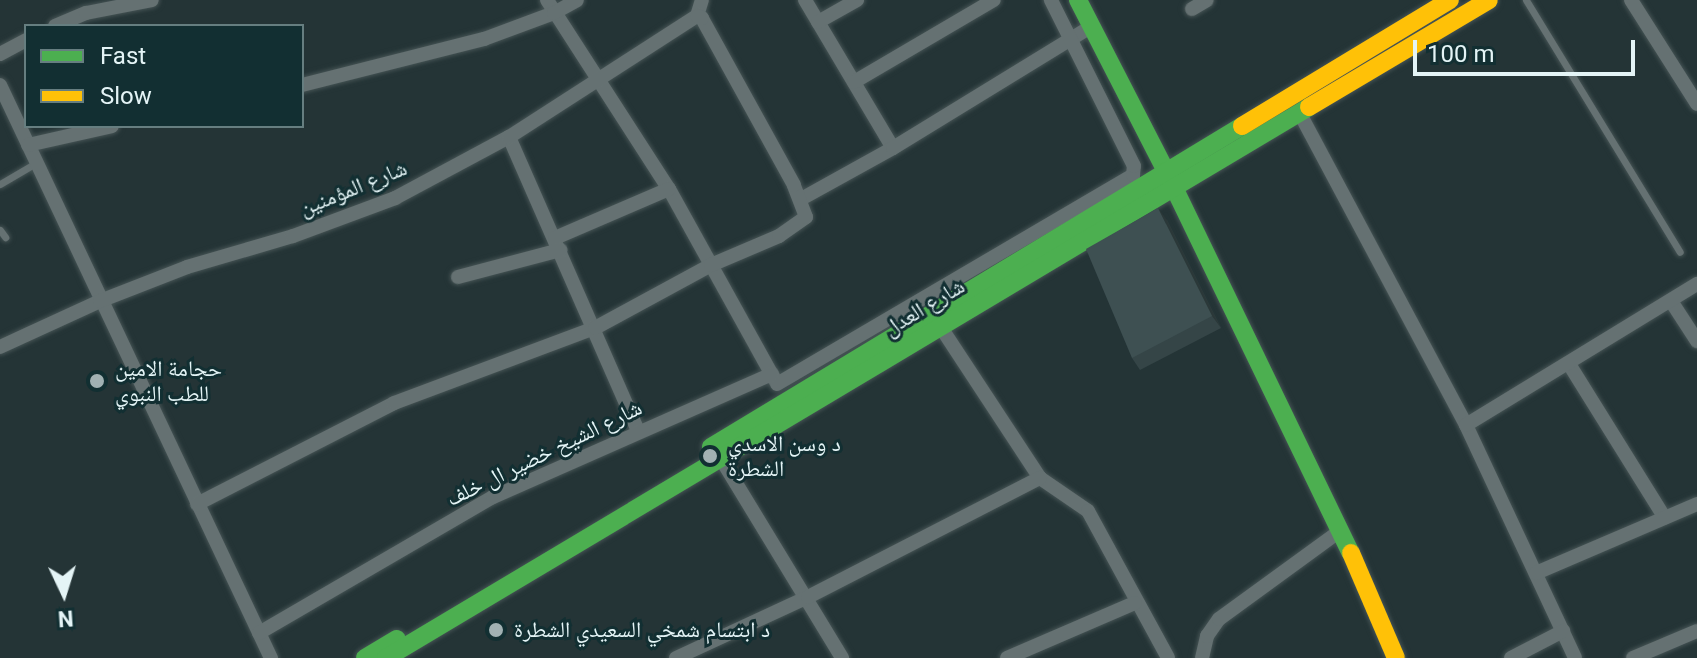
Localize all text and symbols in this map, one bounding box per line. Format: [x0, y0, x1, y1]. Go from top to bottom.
legend [24, 24, 304, 128]
scale bar [1417, 24, 1639, 74]
text: 100 m [1427, 40, 1494, 68]
text: Fast [100, 42, 146, 70]
text: Slow [100, 82, 152, 110]
street label: شارع المؤمنين [295, 154, 411, 222]
street label: شارع العدل [879, 273, 969, 341]
place label: حجامة الامين للطب النبوي [115, 355, 222, 406]
marker: حجامة الامين للطب النبوي [86, 370, 108, 392]
street label: شارع الشيخ خضير ال خلف [442, 394, 646, 512]
place label: د وسن الاسدي الشطرة [728, 430, 841, 482]
marker: د وسن الاسدي الشطرة [699, 445, 721, 467]
north arrow [24, 554, 104, 634]
text: N [57, 605, 74, 631]
place label: د ابتسام شمخي السعيدي الشطرة [514, 617, 770, 643]
marker: د ابتسام شمخي السعيدي الشطرة [485, 619, 507, 641]

